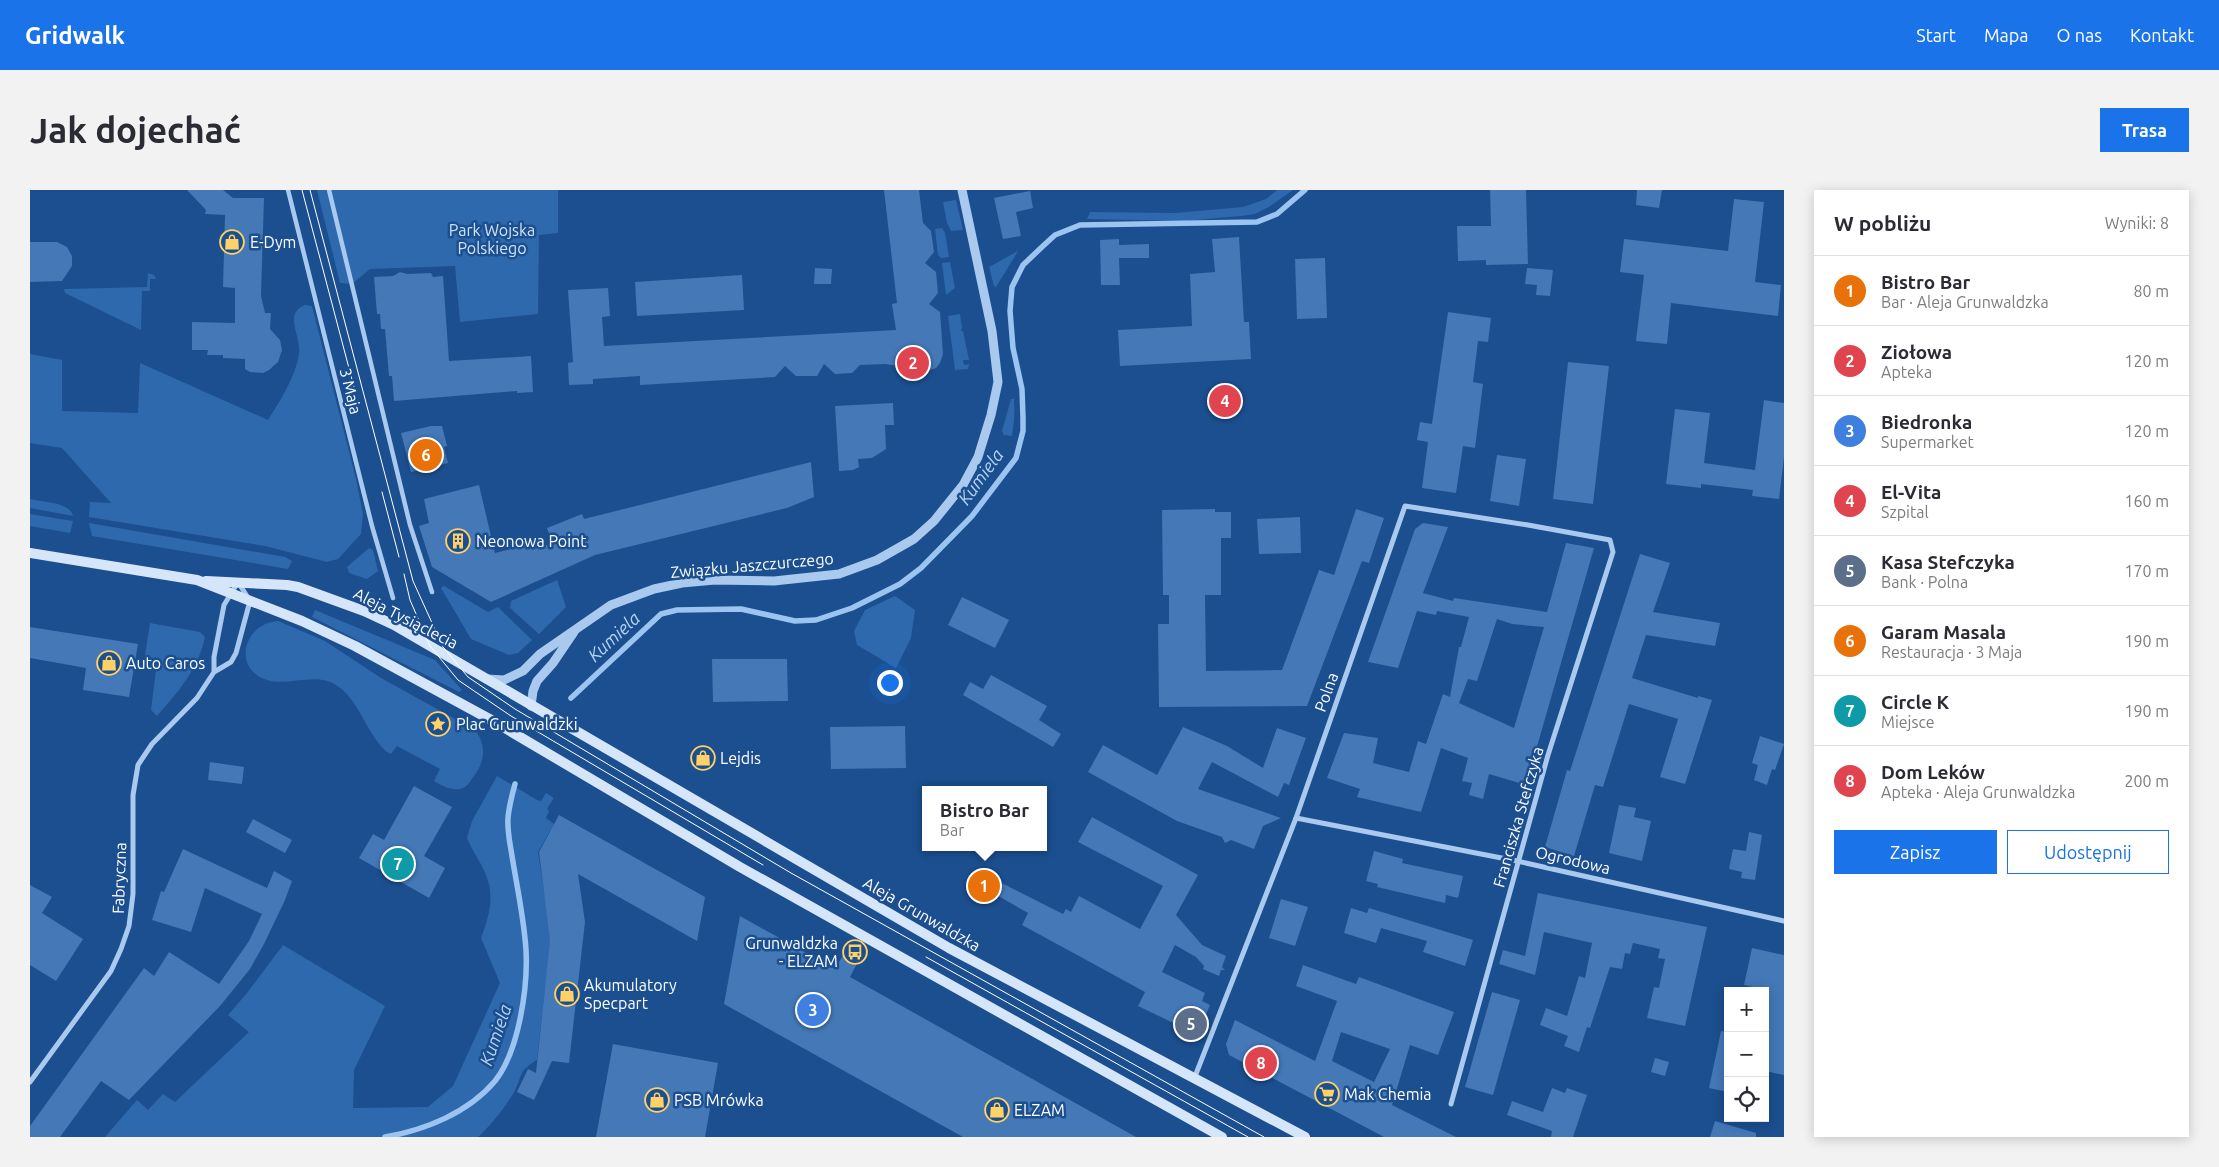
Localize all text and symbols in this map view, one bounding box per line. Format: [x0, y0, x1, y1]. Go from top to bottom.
text: Gridwalk [25, 22, 125, 49]
text: Start [1916, 25, 1956, 45]
text: Mapa [1984, 25, 2029, 45]
text: O nas [2057, 25, 2102, 45]
text: Kontakt [2130, 25, 2194, 45]
button: Trasa [2100, 108, 2189, 152]
text: Jak dojechać [30, 110, 241, 150]
text: W pobliżu [1834, 211, 1931, 235]
text: Wyniki: 8 [2105, 214, 2169, 232]
park label: Park Wojska Polskiego [449, 221, 535, 257]
shop icon: E-Dym [219, 229, 245, 255]
place label: E-Dym [250, 233, 296, 251]
text: Bistro Bar [1881, 271, 1970, 293]
text: 1 [1845, 282, 1855, 300]
text: 80 m [2133, 282, 2169, 300]
text: Bar · Aleja Grunwaldzka [1881, 293, 2049, 311]
text: Ziołowa [1881, 341, 1952, 363]
pin: 2 [897, 344, 929, 382]
text: 2 [1845, 352, 1855, 370]
text: 120 m [2124, 352, 2169, 370]
text: Apteka [1881, 363, 1932, 381]
street label: 3 Maja [337, 366, 365, 416]
pin: 4 [1209, 382, 1241, 420]
text: Biedronka [1881, 411, 1972, 433]
text: 3 [1845, 422, 1855, 440]
text: 120 m [2124, 422, 2169, 440]
text: Supermarket [1881, 433, 1974, 451]
pin: 6 [410, 436, 442, 474]
water label: Kumiela [953, 445, 1007, 508]
text: El-Vita [1881, 481, 1941, 503]
text: 4 [1845, 492, 1855, 510]
text: 160 m [2124, 492, 2169, 510]
text: Szpital [1881, 503, 1929, 521]
building icon: Neonowa Point [445, 528, 471, 554]
place label: Neonowa Point [476, 532, 587, 550]
street label: Związku Jaszczurczego [670, 549, 834, 581]
text: Kasa Stefczyka [1881, 551, 2015, 573]
text: 5 [1845, 562, 1855, 580]
text: 170 m [2124, 562, 2169, 580]
text: Bank · Polna [1881, 573, 1968, 591]
street label: Aleja Tysiąclecia [351, 584, 461, 652]
water label: Kumiela [583, 607, 644, 665]
text: Garam Masala [1881, 621, 2006, 643]
text: 6 [1845, 632, 1855, 650]
text: 190 m [2124, 632, 2169, 650]
text: Restauracja · 3 Maja [1881, 643, 2022, 661]
shop icon: Auto Caros [96, 650, 122, 676]
place label: Auto Caros [126, 654, 205, 672]
your location [877, 670, 903, 696]
street label: Polna [1311, 670, 1341, 714]
text: Circle K [1881, 691, 1949, 713]
text: 7 [1845, 702, 1855, 720]
text: 190 m [2124, 702, 2169, 720]
place icon: Plac Grunwaldzki [425, 711, 451, 737]
text: Miejsce [1881, 713, 1935, 731]
place label: Plac Grunwaldzki [456, 715, 578, 733]
shop icon: Lejdis [690, 745, 716, 771]
street label: Franciszka Stefczyka [1489, 745, 1547, 889]
place label: Lejdis [720, 749, 761, 767]
text: Dom Leków [1881, 761, 1985, 783]
text: 8 [1845, 772, 1855, 790]
text: 200 m [2124, 772, 2169, 790]
text: Apteka · Aleja Grunwaldzka [1881, 783, 2075, 801]
popup [922, 786, 1047, 851]
text: Bistro Bar [940, 799, 1029, 821]
text: Bar [940, 821, 964, 839]
button: Zapisz [1834, 830, 1997, 874]
button: Udostępnij [2007, 830, 2169, 874]
street label: Fabryczna [109, 842, 129, 914]
street label: Ogrodowa [1534, 843, 1612, 877]
pin: 7 [382, 845, 414, 883]
pin: 1 [968, 867, 1000, 905]
street label: Aleja Grunwaldzka [860, 873, 984, 955]
place label: Grunwaldzka - ELZAM [745, 934, 838, 970]
bus stop icon: Grunwaldzka - ELZAM [842, 939, 868, 965]
place label: Akumulatory Specpart [584, 976, 677, 1012]
shop icon: Akumulatory Specpart [554, 981, 580, 1007]
map controls [1724, 987, 1769, 1122]
button: + [1724, 987, 1769, 1032]
pin: 3 [797, 991, 829, 1029]
water label: Kumiela [475, 1001, 515, 1068]
pin: 5 [1175, 1005, 1207, 1043]
button: − [1724, 1032, 1769, 1077]
pin: 8 [1245, 1044, 1277, 1082]
button: locate [1724, 1077, 1769, 1122]
supermarket icon: Mak Chemia [1314, 1081, 1340, 1107]
place label: Mak Chemia [1344, 1085, 1432, 1103]
shop icon: PSB Mrówka [644, 1087, 670, 1113]
place label: PSB Mrówka [674, 1091, 764, 1109]
shop icon: ELZAM [984, 1097, 1010, 1123]
place label: ELZAM [1014, 1101, 1065, 1119]

